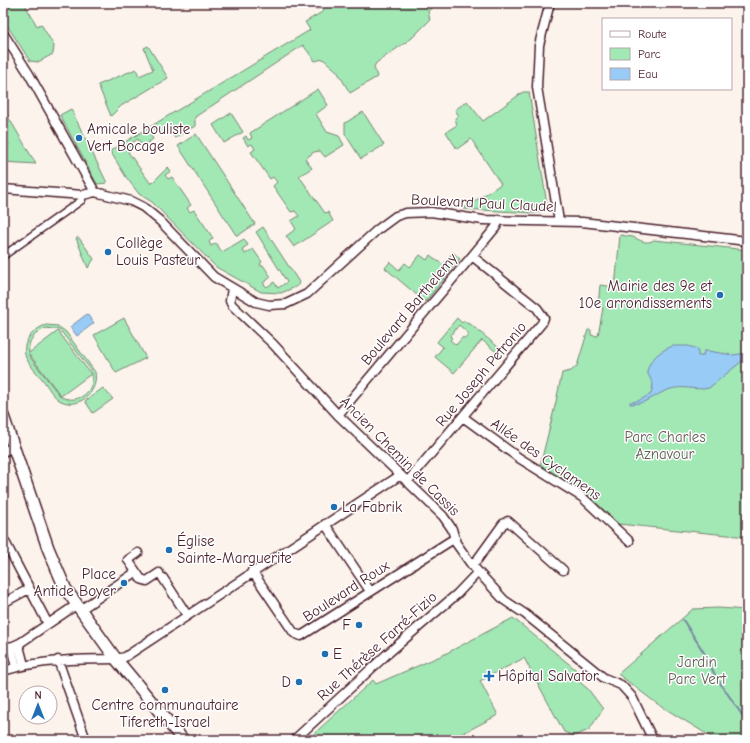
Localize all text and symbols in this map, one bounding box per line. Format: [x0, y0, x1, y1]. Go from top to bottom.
legend [602, 18, 732, 90]
text: Route [638, 27, 667, 41]
text: Parc [638, 47, 661, 61]
text: Eau [638, 67, 658, 81]
place label: Amicale bouliste Vert Bocage [87, 120, 191, 155]
marker: Amicale bouliste Vert Bocage [74, 133, 84, 143]
street label: Boulevard Paul Claudel [411, 190, 557, 216]
place label: Collège Louis Pasteur [116, 234, 200, 269]
marker: Collège Louis Pasteur [103, 247, 113, 257]
street label: Boulevard Barthelemy [357, 249, 461, 369]
place label: Mairie des 9e et 10e arrondissements [579, 277, 713, 312]
marker: Mairie des 9e et 10e arrondissements [715, 290, 725, 300]
street label: Rue Joseph Petronio [432, 318, 530, 430]
street label: Ancien Chemin de Cassis [336, 392, 464, 520]
street label: Allée des Cyclamens [487, 414, 605, 504]
park label: Parc Charles Aznavour [624, 428, 706, 463]
place label: La Fabrik [342, 498, 403, 516]
marker: La Fabrik [329, 502, 339, 512]
place label: Église Sainte-Marguerite [177, 531, 292, 567]
marker: Église Sainte-Marguerite [164, 545, 174, 555]
street label: Boulevard Roux [299, 556, 393, 626]
place label: Place Antide Boyer [34, 565, 116, 600]
marker: Place Antide Boyer [119, 578, 129, 588]
street label: Rue Thérèse Farré-Fizio [313, 588, 441, 704]
place label: F [342, 616, 351, 634]
marker: F [354, 620, 364, 630]
place label: E [333, 645, 342, 663]
marker: E [320, 649, 330, 659]
park label: Jardin Parc Vert [668, 653, 727, 688]
place label: Hôpital Salvator [498, 667, 599, 685]
marker: Hôpital Salvator [483, 670, 495, 682]
place label: D [282, 673, 291, 691]
marker: D [294, 677, 304, 687]
north arrow [18, 685, 58, 725]
marker: Centre communautaire Tifereth-Israel [160, 685, 170, 695]
text: N [34, 689, 42, 702]
place label: Centre communautaire Tifereth-Israel [91, 696, 239, 731]

